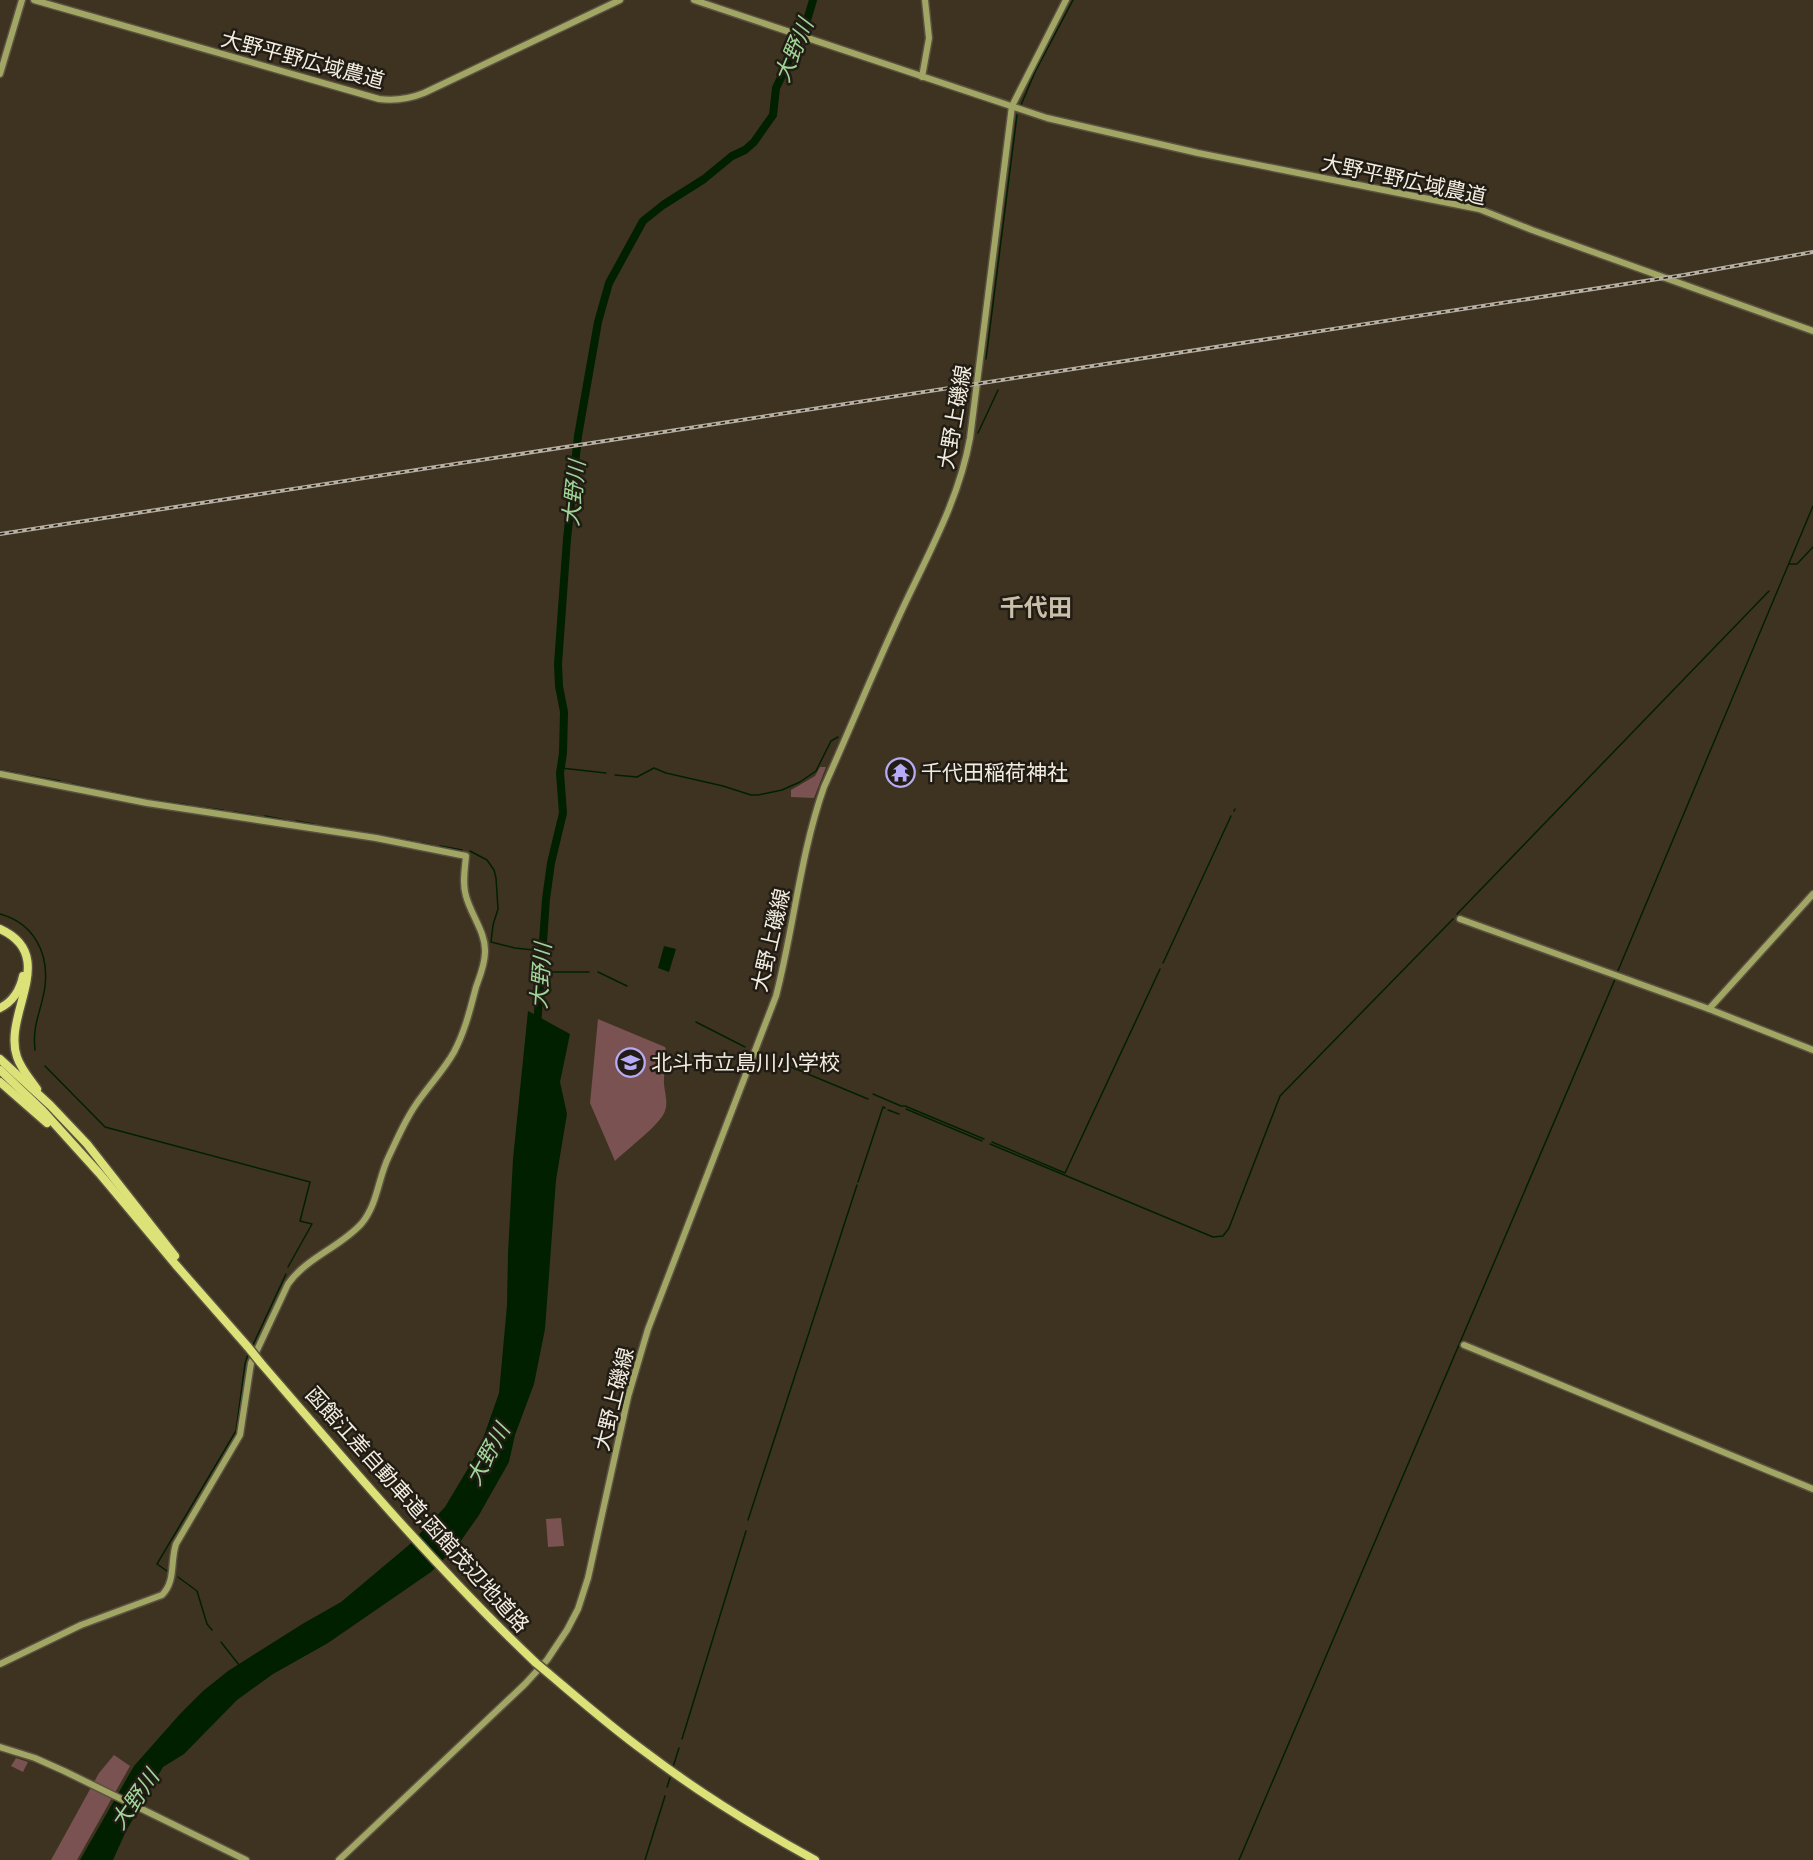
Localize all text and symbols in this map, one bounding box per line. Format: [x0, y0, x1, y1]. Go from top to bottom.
water label: 大野川 [768, 13, 819, 86]
street label: 大野平野広域農道 [218, 25, 388, 93]
street label: 大野平野広域農道 [1319, 149, 1489, 209]
street label: 大野上磯線 [932, 363, 976, 471]
water label: 大野川 [556, 457, 590, 527]
district label: 千代田 [1000, 592, 1072, 621]
temple icon: 千代田稲荷神社 [884, 756, 916, 788]
place label: 千代田稲荷神社 [921, 759, 1068, 785]
street label: 大野上磯線 [746, 886, 794, 994]
water label: 大野川 [524, 940, 556, 1010]
school or university icon: 北斗市立島川小学校 [614, 1046, 646, 1078]
place label: 北斗市立島川小学校 [651, 1049, 840, 1075]
street label: 大野上磯線 [588, 1345, 638, 1453]
street label: 函館江差自動車道;函館茂辺地道路 [301, 1381, 535, 1637]
water label: 大野川 [459, 1417, 516, 1489]
water label: 大野川 [104, 1763, 165, 1834]

